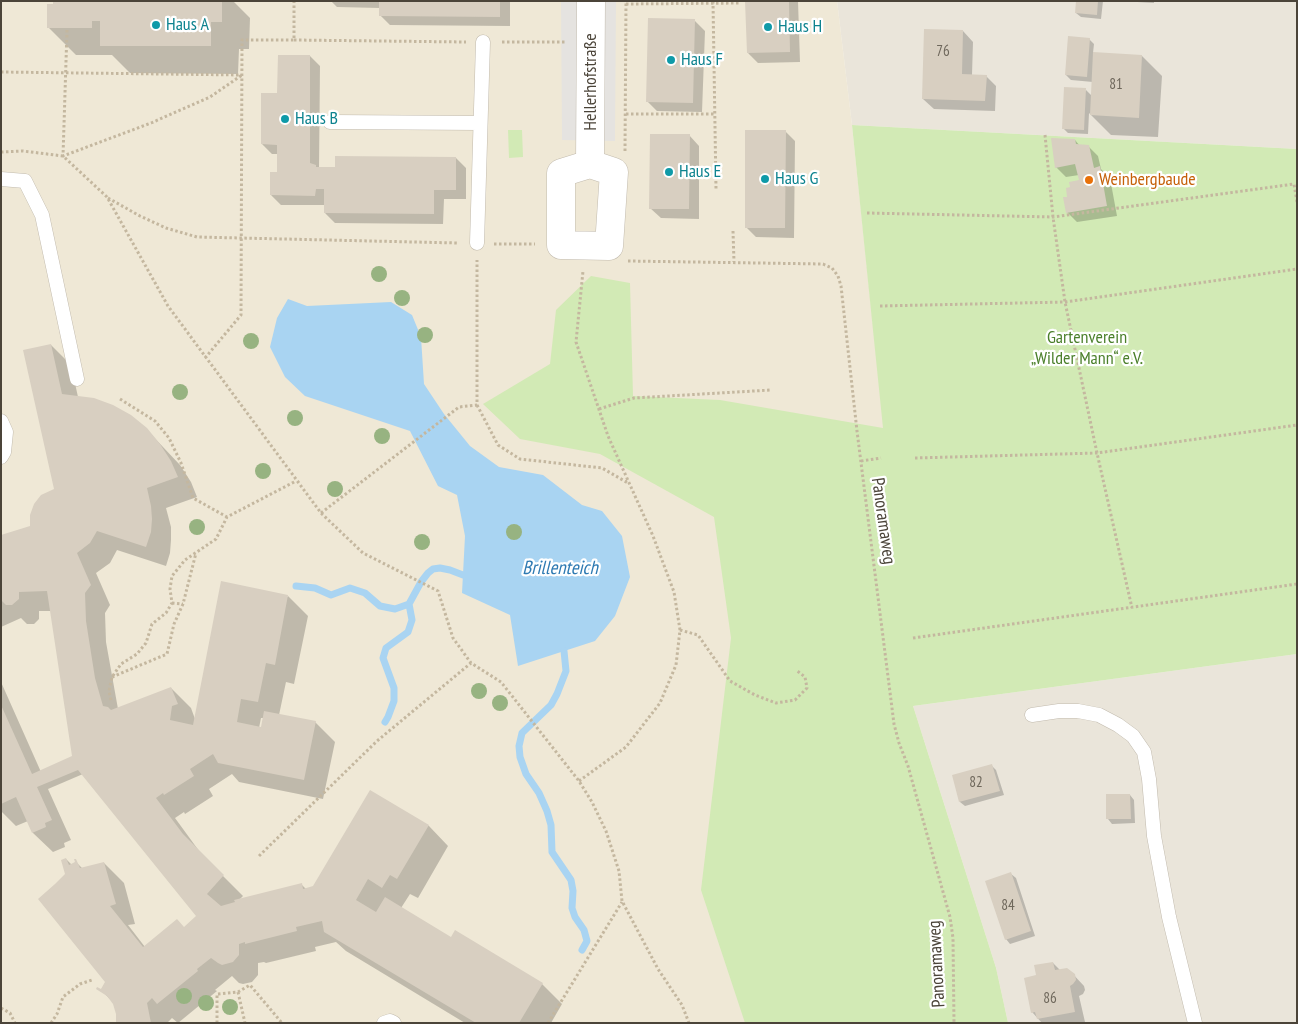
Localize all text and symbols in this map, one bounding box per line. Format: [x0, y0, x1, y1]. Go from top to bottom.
place label: Haus A [166, 14, 209, 36]
place label: Haus H [778, 16, 822, 38]
marker: Haus A [150, 19, 162, 31]
marker: Haus H [762, 21, 774, 33]
street label: Hellerhofstraße [580, 33, 602, 131]
house number: 76 [936, 43, 950, 61]
place label: Haus F [681, 49, 723, 71]
marker: Haus F [665, 54, 677, 66]
house number: 81 [1109, 76, 1123, 94]
place label: Haus B [295, 108, 338, 130]
marker: Haus B [279, 113, 291, 125]
place label: Haus E [679, 161, 721, 183]
marker: Haus E [663, 166, 675, 178]
place label: Haus G [775, 168, 818, 190]
place label: Weinbergbaude [1099, 169, 1196, 191]
marker: Haus G [759, 173, 771, 185]
marker: Weinbergbaude [1083, 174, 1095, 186]
park label: Gartenverein „Wilder Mann“ e.V. [1031, 327, 1143, 369]
street label: Panoramaweg [866, 476, 900, 566]
water label: Brillenteich [522, 558, 598, 580]
house number: 82 [969, 774, 983, 792]
house number: 84 [1001, 897, 1015, 915]
street label: Panoramaweg [924, 920, 950, 1008]
house number: 86 [1043, 990, 1057, 1008]

